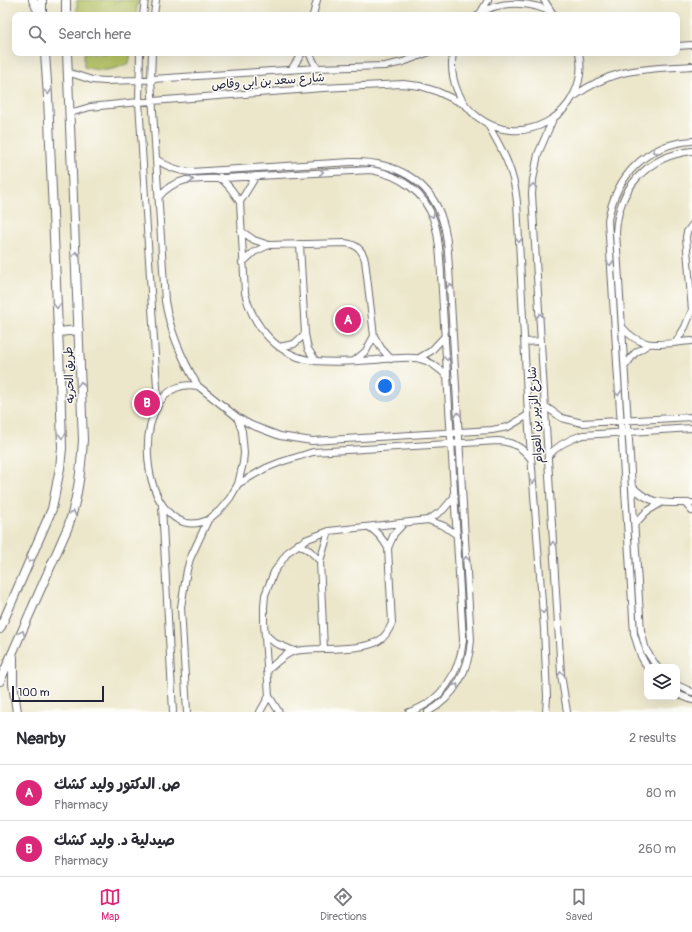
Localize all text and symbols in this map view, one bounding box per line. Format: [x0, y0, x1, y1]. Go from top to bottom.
search box [12, 12, 680, 56]
icon: search [26, 23, 48, 45]
text: Search here [58, 25, 131, 44]
street label: شارع سعد بن ابى وقاص [211, 70, 325, 94]
one-way arrow [43, 89, 52, 95]
one-way arrow [652, 147, 659, 154]
one-way arrow [318, 168, 324, 176]
one-way arrow [188, 175, 194, 184]
one-way arrow [528, 183, 537, 189]
one-way arrow [427, 210, 435, 218]
one-way arrow [515, 237, 524, 243]
one-way arrow [72, 251, 80, 257]
one-way arrow [605, 260, 614, 266]
one-way arrow [446, 283, 454, 289]
one-way arrow [53, 303, 61, 309]
pin: A [335, 305, 361, 335]
one-way arrow [535, 313, 544, 319]
street label: طريق الحريه [61, 346, 78, 404]
one-way arrow [442, 355, 451, 361]
street label: شارع الزبير بن العوام [525, 366, 547, 464]
your location [375, 376, 395, 396]
one-way arrow [77, 381, 85, 387]
pin: B [134, 388, 160, 418]
one-way arrow [614, 390, 623, 396]
one-way arrow [453, 412, 462, 418]
one-way arrow [58, 433, 66, 439]
one-way arrow [529, 478, 538, 484]
one-way arrow [68, 510, 77, 517]
one-way arrow [549, 541, 558, 547]
one-way arrow [27, 556, 35, 564]
one-way arrow [462, 556, 471, 562]
one-way arrow [538, 608, 547, 614]
one-way arrow [17, 629, 25, 637]
map controls [644, 664, 680, 700]
button: layers [644, 664, 680, 700]
one-way arrow [556, 671, 565, 677]
one-way arrow [451, 683, 459, 690]
scale bar [12, 684, 104, 703]
text: 100 m [18, 686, 49, 699]
text: Nearby [16, 728, 65, 749]
text: 2 results [629, 730, 676, 746]
text: ص. الدكتور وليد كشك [54, 775, 180, 794]
text: A [25, 785, 33, 801]
text: 80 m [646, 785, 676, 801]
text: Pharmacy [54, 797, 108, 813]
text: صيدلية د. وليد كشك [54, 831, 175, 850]
text: B [25, 841, 33, 857]
text: 260 m [638, 841, 676, 857]
text: Pharmacy [54, 853, 108, 869]
tab: Map [99, 886, 121, 923]
tab: Directions [320, 886, 367, 923]
tab: Saved [565, 886, 593, 923]

